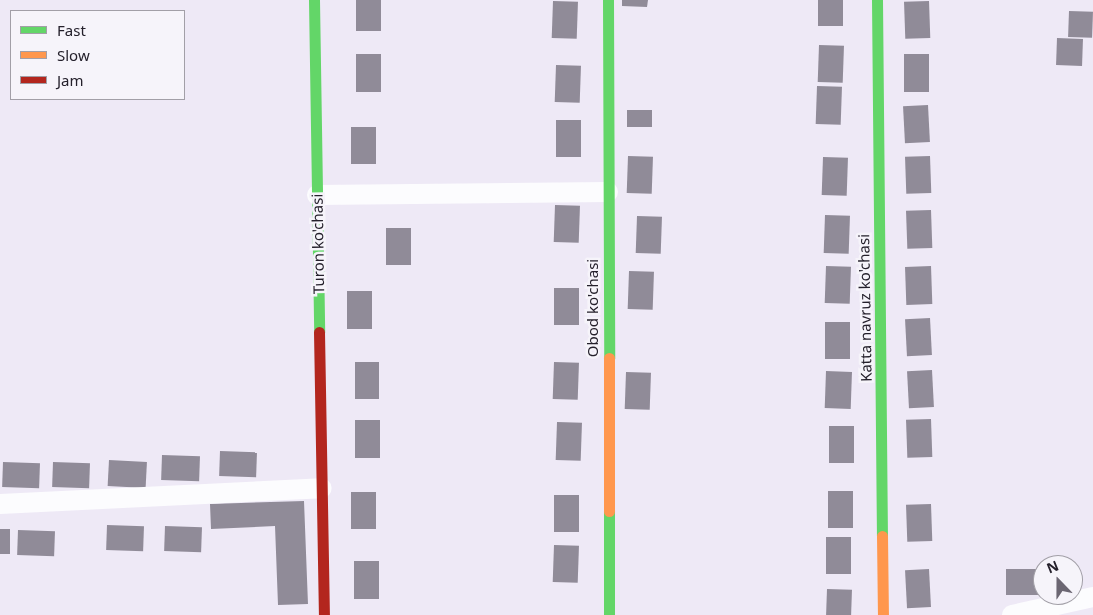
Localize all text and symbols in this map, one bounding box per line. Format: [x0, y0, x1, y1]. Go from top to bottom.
legend [10, 10, 185, 100]
text: Fast [57, 20, 86, 40]
text: Slow [57, 45, 90, 65]
text: Jam [57, 70, 84, 90]
street label: Turon ko'chasi [308, 194, 328, 294]
street label: Katta navruz ko'chasi [855, 234, 875, 382]
street label: Obod ko'chasi [584, 259, 602, 357]
north arrow [1033, 555, 1083, 605]
text: N [1044, 556, 1061, 578]

